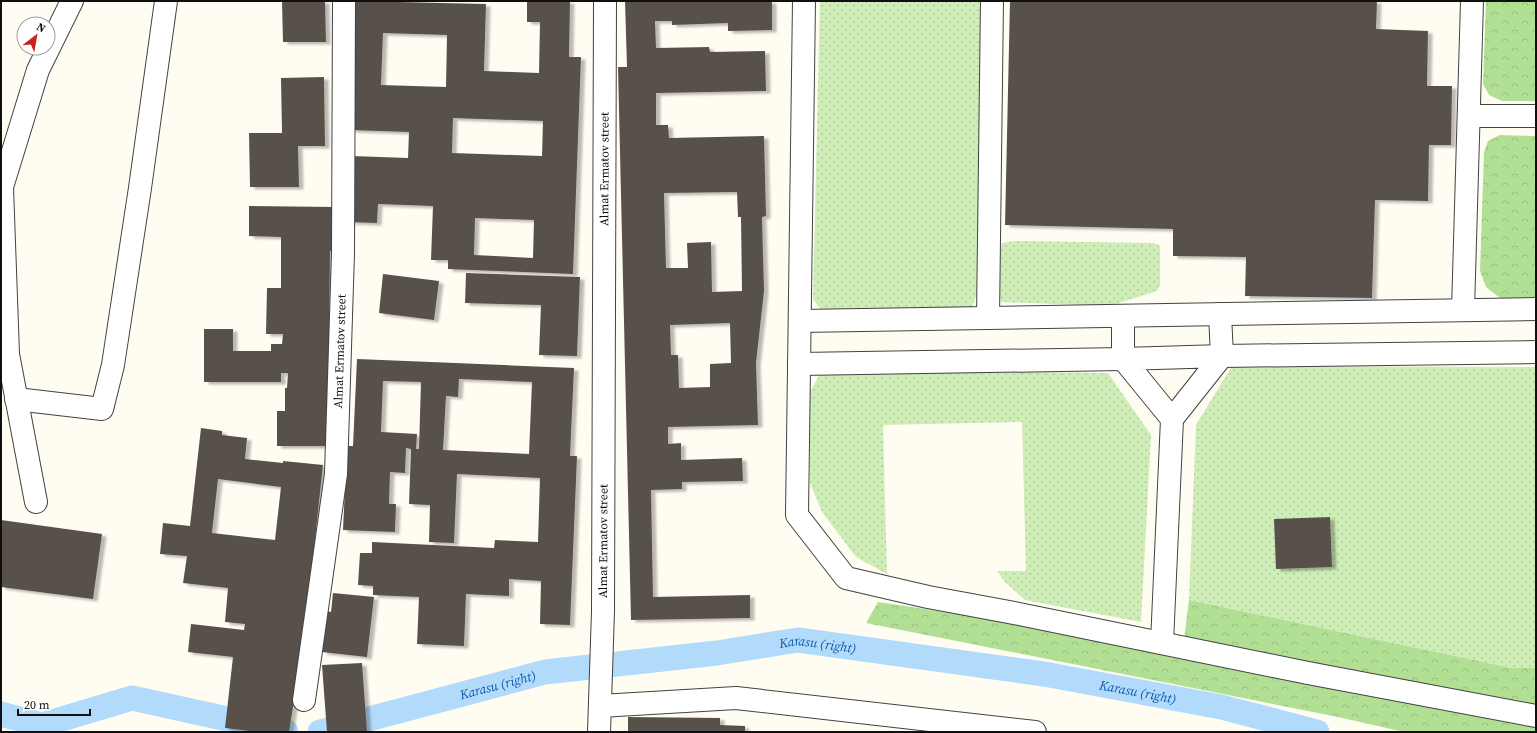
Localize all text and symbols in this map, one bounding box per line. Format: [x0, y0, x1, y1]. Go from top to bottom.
north arrow [16, 16, 56, 56]
text: N [34, 19, 48, 36]
street label: Almat Ermatov street [596, 112, 613, 226]
street label: Almat Ermatov street [330, 294, 350, 409]
street label: Almat Ermatov street [595, 484, 611, 598]
water label: Karasu (right) [777, 631, 858, 657]
water label: Karasu (right) [457, 666, 538, 703]
water label: Karasu (right) [1097, 676, 1178, 707]
scale bar [18, 691, 90, 717]
text: 20 m [24, 697, 50, 713]

